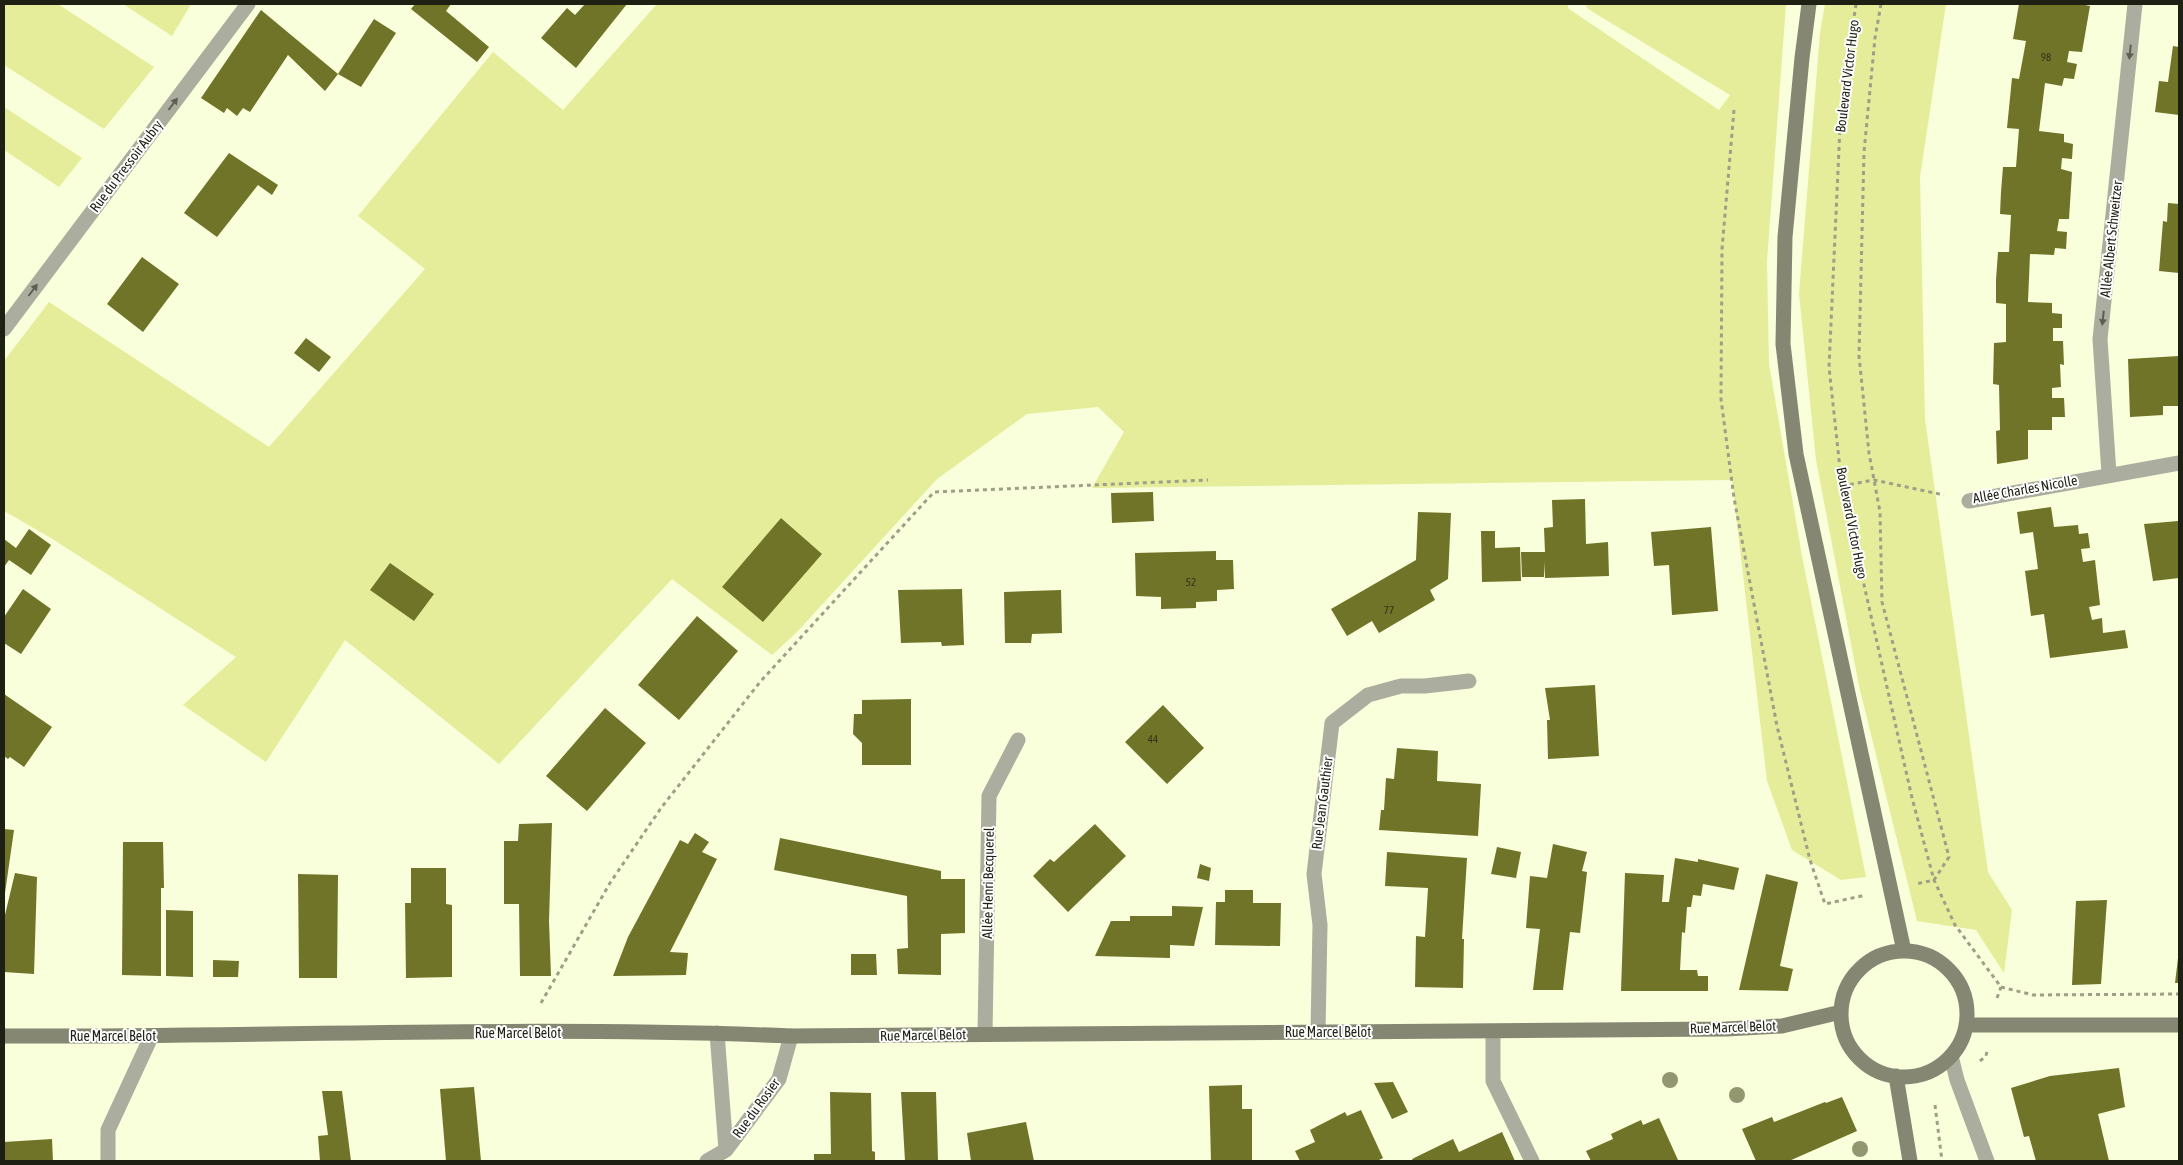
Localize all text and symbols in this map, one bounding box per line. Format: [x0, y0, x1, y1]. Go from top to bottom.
street label: Boulevard Victor Hugo [1832, 19, 1862, 133]
one-way arrow [2126, 45, 2134, 61]
house number: 98 [2041, 51, 2051, 63]
one-way arrow [167, 98, 178, 111]
street label: Rue du Pressoir Aubry [86, 117, 166, 215]
street label: Allée Albert Schweitzer [2097, 179, 2125, 298]
one-way arrow [28, 283, 38, 297]
one-way arrow [2099, 311, 2107, 327]
street label: Boulevard Victor Hugo [1833, 466, 1871, 580]
street label: Allée Charles Nicolle [1971, 472, 2079, 506]
house number: 52 [1186, 576, 1196, 588]
house number: 77 [1384, 604, 1394, 616]
house number: 44 [1148, 733, 1158, 745]
street label: Rue Jean Gauthier [1308, 755, 1336, 850]
street label: Allée Henri Becquerel [979, 827, 997, 939]
street label: Rue Marcel Belot [1690, 1017, 1776, 1037]
street label: Rue Marcel Belot [1285, 1024, 1371, 1040]
street label: Rue Marcel Belot [475, 1025, 561, 1041]
street label: Rue Marcel Belot [880, 1026, 966, 1044]
street label: Rue Marcel Belot [70, 1028, 156, 1044]
street label: Rue du Rosier [729, 1074, 783, 1141]

